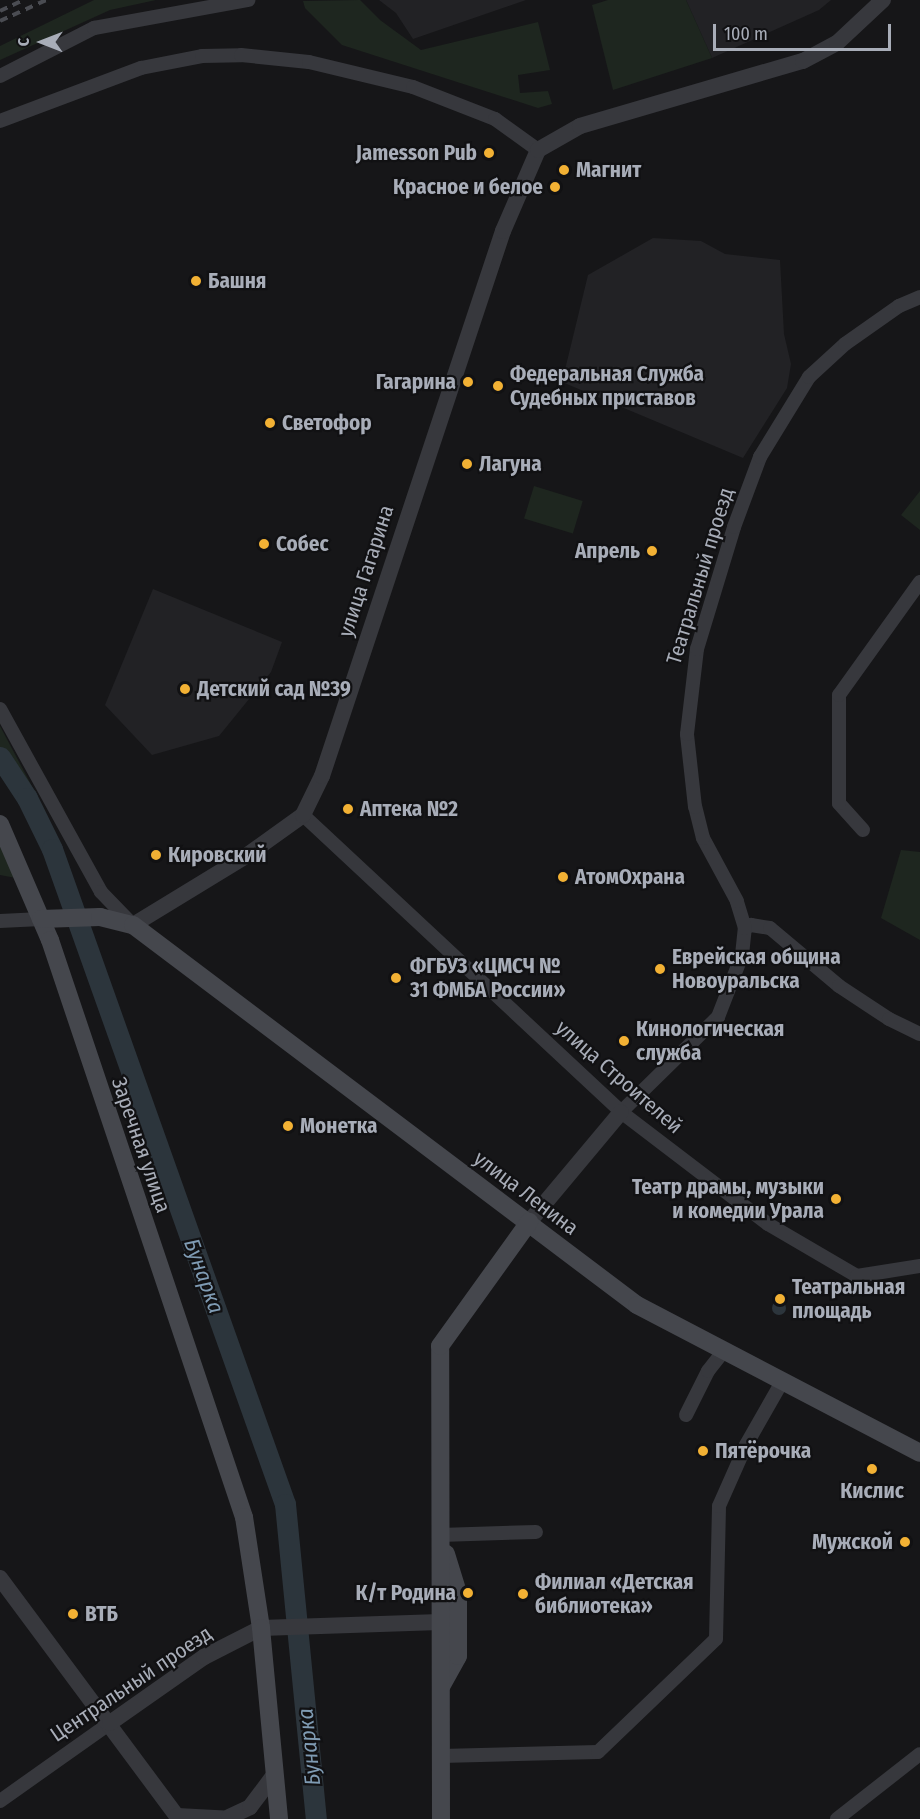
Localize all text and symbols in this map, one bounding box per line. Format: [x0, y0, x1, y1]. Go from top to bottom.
north arrow [12, 12, 72, 72]
scale bar [716, 12, 894, 50]
text: 100 m [724, 23, 768, 45]
text: С [14, 38, 33, 46]
place label: Jamesson Pub [356, 140, 477, 166]
marker: Jamesson Pub [482, 146, 496, 160]
place label: Магнит [576, 157, 641, 183]
marker: Магнит [557, 163, 571, 177]
place label: Красное и белое [393, 174, 543, 200]
marker: Красное и белое [548, 180, 562, 194]
place label: Башня [208, 268, 266, 294]
marker: Башня [189, 274, 203, 288]
place label: Федеральная Служба Судебных приставов [510, 361, 704, 411]
place label: Гагарина [376, 369, 456, 395]
marker: Гагарина [461, 375, 475, 389]
marker: Федеральная Служба Судебных приставов [491, 379, 505, 393]
place label: Светофор [282, 410, 372, 436]
marker: Светофор [263, 416, 277, 430]
place label: Лагуна [479, 451, 542, 477]
marker: Лагуна [460, 457, 474, 471]
street label: Театральный проезд [661, 485, 739, 667]
street label: улица Гагарина [333, 502, 399, 640]
place label: Собес [276, 531, 329, 557]
marker: Собес [257, 537, 271, 551]
place label: Апрель [575, 538, 640, 564]
marker: Апрель [645, 544, 659, 558]
place label: Детский сад №39 [197, 676, 351, 702]
marker: Детский сад №39 [178, 682, 192, 696]
place label: Аптека №2 [360, 796, 458, 822]
marker: Аптека №2 [341, 802, 355, 816]
place label: Кировский [168, 842, 266, 868]
marker: Кировский [149, 848, 163, 862]
place label: АтомОхрана [575, 864, 685, 890]
marker: АтомОхрана [556, 870, 570, 884]
place label: Еврейская община Новоуральска [672, 944, 841, 994]
place label: ФГБУЗ «ЦМСЧ № 31 ФМБА России» [410, 953, 566, 1003]
marker: Еврейская община Новоуральска [653, 962, 667, 976]
marker: ФГБУЗ «ЦМСЧ № 31 ФМБА России» [387, 969, 405, 987]
street label: улица Строителей [550, 1015, 688, 1139]
place label: Кинологическая служба [636, 1016, 784, 1066]
marker: Кинологическая служба [617, 1034, 631, 1048]
street label: Заречная улица [106, 1074, 176, 1216]
place label: Монетка [300, 1113, 377, 1139]
marker: Монетка [281, 1119, 295, 1133]
street label: улица Ленина [469, 1146, 583, 1240]
place label: Театр драмы, музыки и комедии Урала [632, 1174, 824, 1224]
marker: Театр драмы, музыки и комедии Урала [829, 1192, 843, 1206]
water label: Бунарка [178, 1235, 230, 1317]
place label: Театральная площадь [792, 1274, 905, 1324]
marker: Театральная площадь [773, 1292, 787, 1306]
place label: Пятёрочка [715, 1438, 811, 1464]
marker: Пятёрочка [696, 1444, 710, 1458]
marker: Кислис [865, 1462, 879, 1476]
place label: Кислис [840, 1478, 904, 1504]
place label: Мужской [812, 1529, 893, 1555]
marker: Мужской [898, 1535, 912, 1549]
place label: Филиал «Детская библиотека» [535, 1569, 694, 1619]
place label: К/т Родина [355, 1580, 456, 1606]
marker: К/т Родина [461, 1586, 475, 1600]
marker: Филиал «Детская библиотека» [516, 1587, 530, 1601]
place label: ВТБ [85, 1601, 118, 1627]
marker: ВТБ [66, 1607, 80, 1621]
street label: Центральный проезд [46, 1621, 216, 1747]
water label: Бунарка [292, 1707, 326, 1787]

